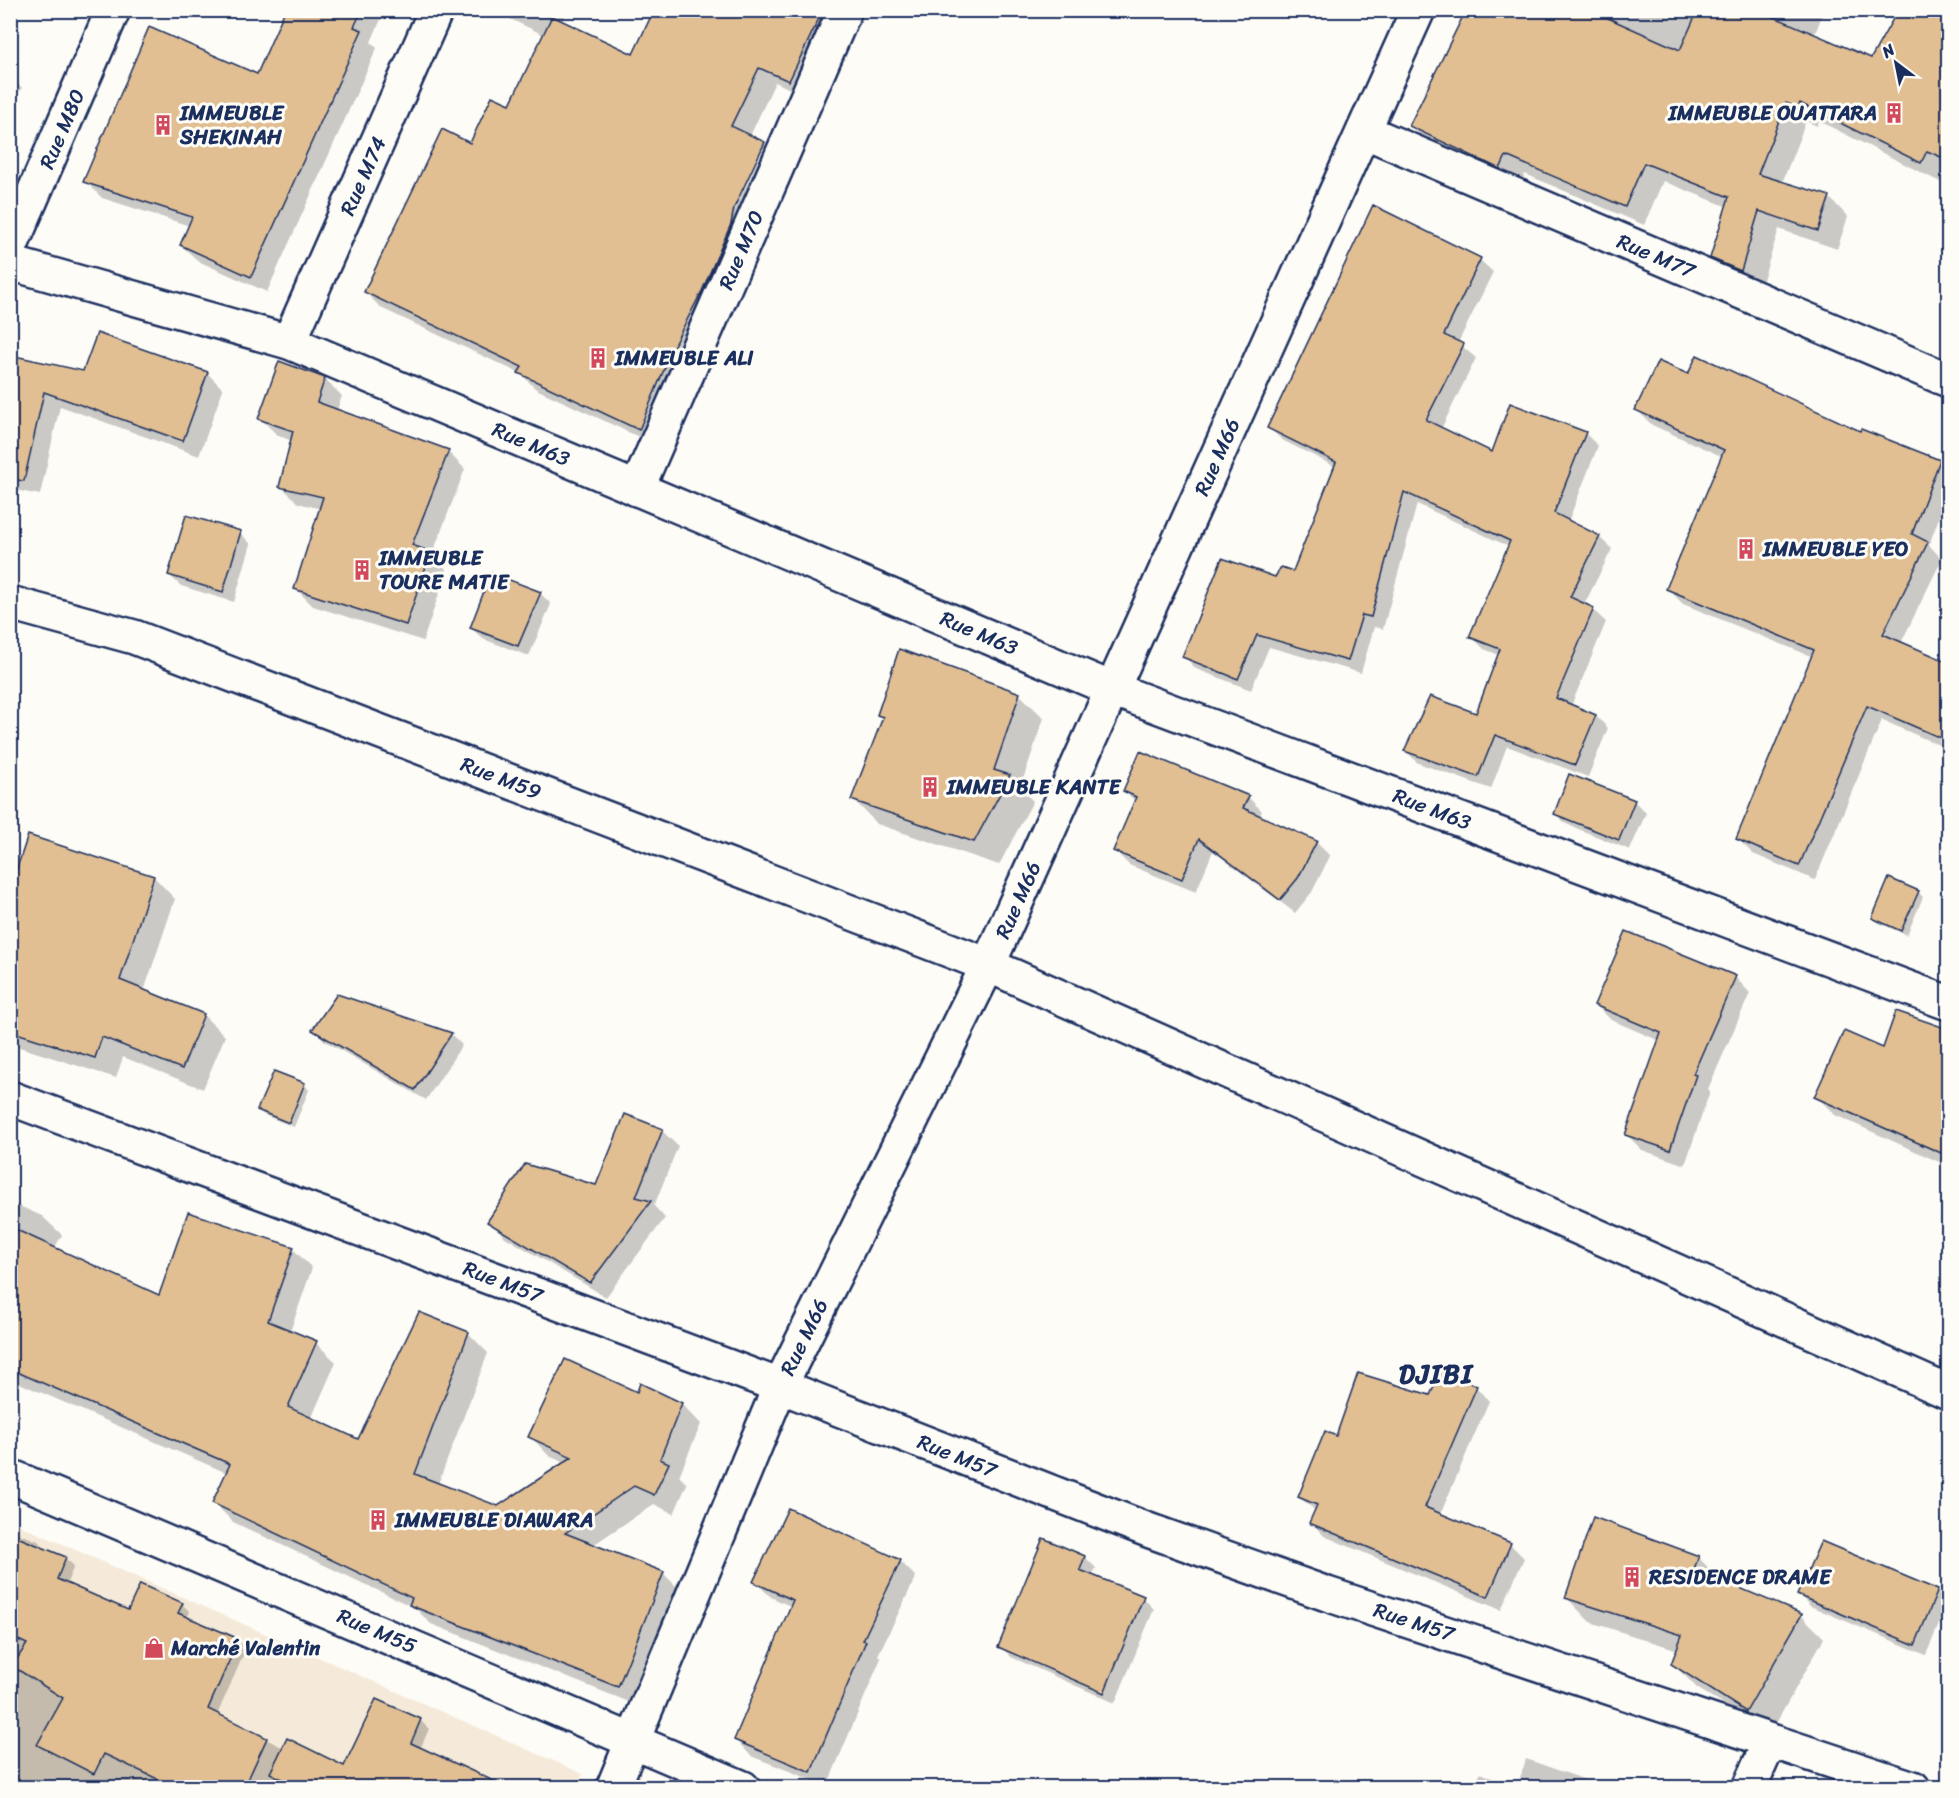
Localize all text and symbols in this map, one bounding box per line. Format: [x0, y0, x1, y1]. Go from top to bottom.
north arrow [1866, 33, 1926, 93]
text: N [1875, 35, 1901, 66]
street label: Rue M80 [28, 83, 96, 175]
place label: IMMEUBLE SHEKINAH [179, 94, 286, 156]
place label: IMMEUBLE OUATTARA [1668, 94, 1877, 132]
building icon: IMMEUBLE OUATTARA [1882, 101, 1906, 125]
building icon: IMMEUBLE SHEKINAH [151, 113, 175, 137]
street label: Rue M74 [329, 130, 397, 222]
street label: Rue M70 [707, 204, 775, 296]
street label: Rue M77 [1611, 222, 1703, 290]
place label: IMMEUBLE ALI [614, 339, 754, 377]
building icon: IMMEUBLE ALI [586, 346, 610, 370]
street label: Rue M63 [486, 411, 576, 478]
street label: Rue M66 [1183, 412, 1251, 502]
place label: IMMEUBLE YEO [1762, 530, 1909, 568]
building icon: IMMEUBLE YEO [1734, 537, 1758, 561]
place label: IMMEUBLE TOURE MATIE [378, 539, 511, 601]
building icon: IMMEUBLE TOURE MATIE [350, 558, 374, 582]
street label: Rue M63 [934, 600, 1024, 667]
street label: Rue M59 [455, 745, 547, 811]
place label: IMMEUBLE KANTE [946, 768, 1123, 806]
building icon: IMMEUBLE KANTE [918, 775, 942, 799]
street label: Rue M63 [1387, 777, 1477, 842]
street label: Rue M66 [984, 855, 1052, 945]
street label: Rue M57 [457, 1249, 550, 1315]
street label: Rue M66 [769, 1292, 839, 1382]
district label: DJIBI [1399, 1350, 1474, 1398]
street label: Rue M57 [911, 1423, 1004, 1490]
place label: IMMEUBLE DIAWARA [394, 1501, 593, 1539]
building icon: IMMEUBLE DIAWARA [366, 1508, 390, 1532]
place label: RESIDENCE DRAME [1648, 1558, 1833, 1596]
building icon: RESIDENCE DRAME [1620, 1565, 1644, 1589]
street label: Rue M57 [1369, 1591, 1461, 1654]
street label: Rue M55 [331, 1597, 423, 1665]
place label: Marché Valentin [170, 1629, 321, 1667]
shop icon: Marché Valentin [142, 1636, 166, 1660]

